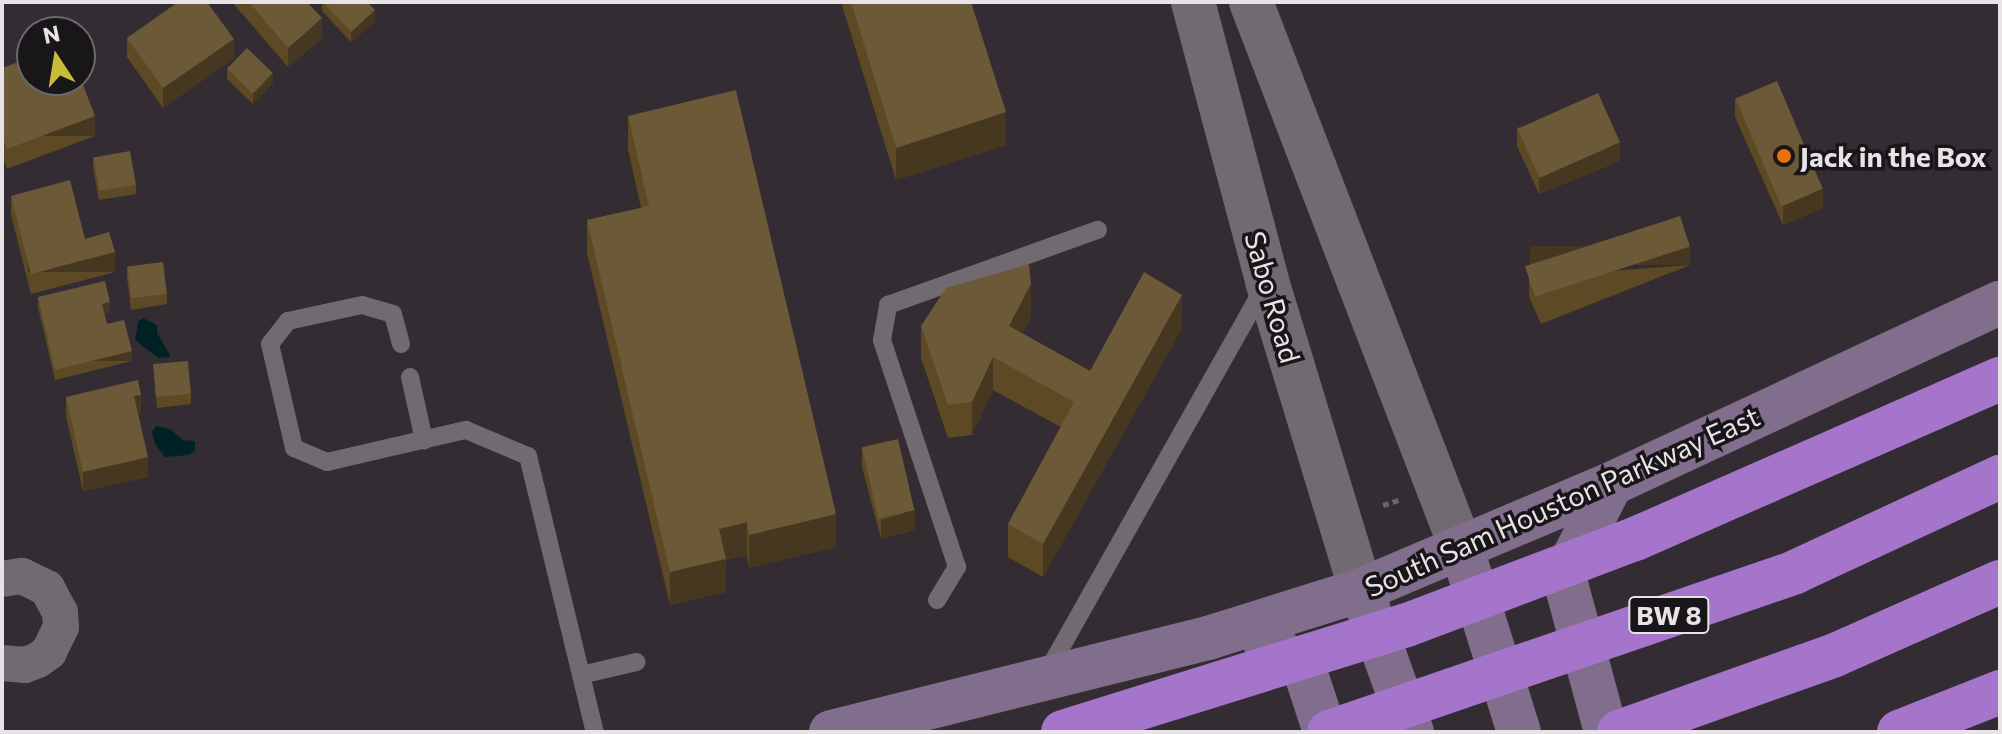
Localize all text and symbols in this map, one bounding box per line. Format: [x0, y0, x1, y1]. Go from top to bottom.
north arrow [16, 16, 96, 96]
text: N [40, 19, 62, 49]
place label: Jack in the Box [1800, 139, 1987, 173]
marker: Jack in the Box [1775, 147, 1793, 165]
street label: Sabo Road [1238, 227, 1308, 367]
street label: South Sam Houston Parkway East [1360, 399, 1764, 603]
road number: BW 8 [1627, 593, 1711, 637]

